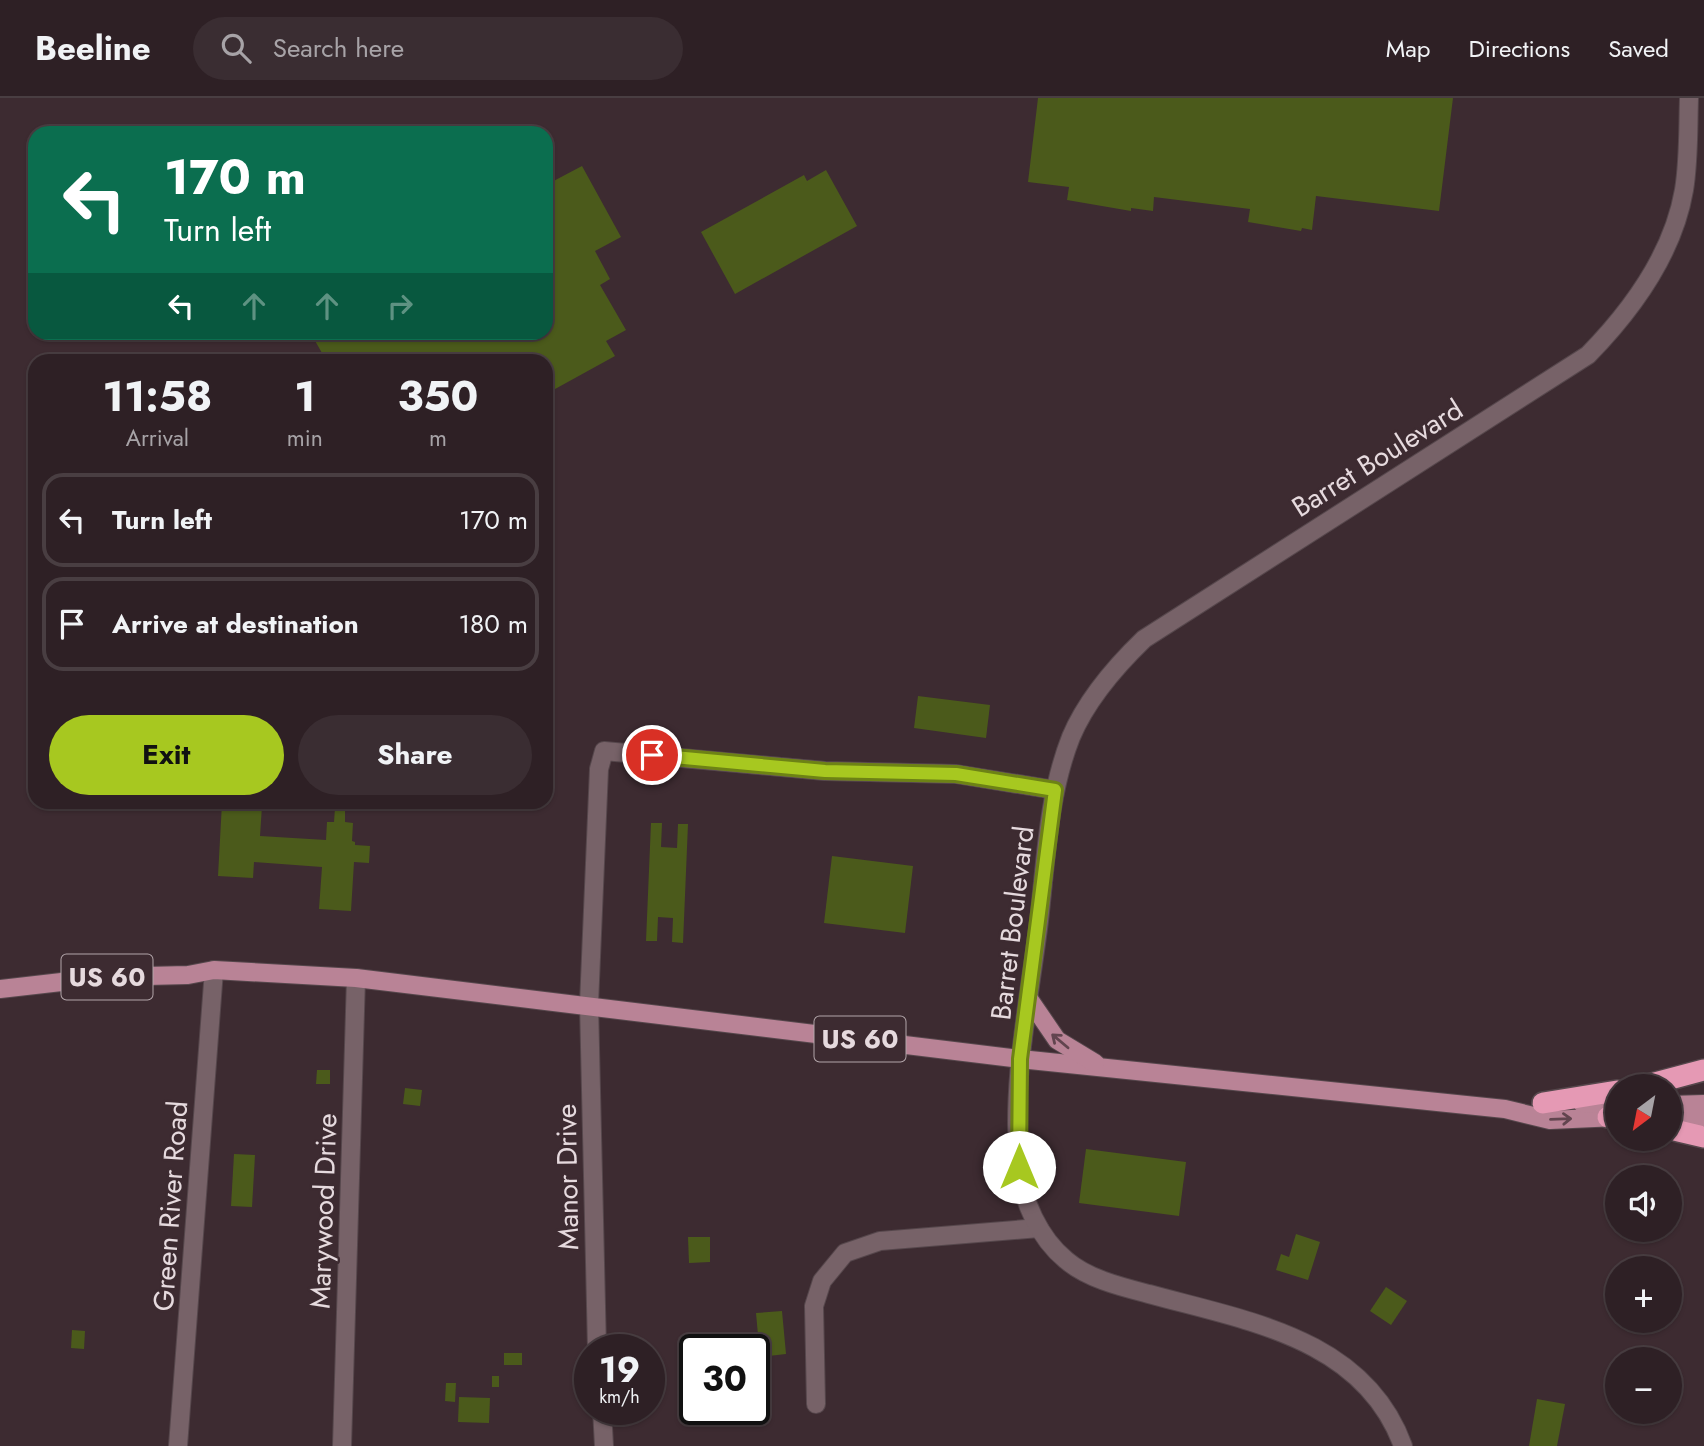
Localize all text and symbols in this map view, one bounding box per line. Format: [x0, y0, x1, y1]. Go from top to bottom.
search box [193, 17, 683, 80]
text: Beeline [35, 25, 151, 72]
icon: search [217, 29, 255, 67]
text: Search here [273, 29, 404, 67]
text: Map [1386, 31, 1431, 66]
text: Directions [1469, 31, 1570, 66]
text: Saved [1608, 31, 1669, 66]
text: 170 m [164, 142, 306, 212]
icon: left [49, 154, 140, 245]
text: Turn left [164, 207, 271, 253]
icon: left [162, 287, 200, 325]
icon: ahead [235, 287, 273, 325]
icon: ahead [308, 287, 346, 325]
icon: right [381, 287, 419, 325]
text: 11:58 [103, 366, 212, 427]
text: 1 [294, 366, 316, 427]
text: 350 [397, 366, 478, 427]
street label: Barret Boulevard [1284, 389, 1471, 527]
text: Arrival [126, 421, 189, 455]
text: min [287, 421, 323, 455]
text: m [429, 421, 447, 455]
icon: left [53, 501, 91, 539]
text: Turn left [112, 501, 212, 539]
text: 170 m [459, 501, 528, 539]
icon: arrive [53, 605, 91, 643]
text: Arrive at destination [112, 605, 359, 643]
text: 180 m [458, 605, 528, 643]
button: Exit [49, 715, 284, 795]
button: Share [298, 715, 532, 795]
pin [622, 725, 682, 785]
icon: arrive [633, 736, 671, 774]
street label: Barret Boulevard [980, 824, 1045, 1022]
road number: US 60 [62, 954, 152, 1000]
road number: US 60 [814, 1016, 906, 1062]
one-way arrow [1052, 1033, 1070, 1048]
north arrow [1605, 1074, 1682, 1152]
map controls [1605, 1074, 1682, 1424]
street label: Green River Road [143, 1100, 198, 1312]
street label: Manor Drive [546, 1103, 589, 1251]
one-way arrow [1549, 1112, 1572, 1126]
street label: Marywood Drive [300, 1113, 347, 1309]
position arrow [982, 1130, 1056, 1204]
button: sound [1605, 1165, 1682, 1242]
button: + [1605, 1256, 1682, 1333]
speed limit sign: 30 [679, 1334, 770, 1425]
text: 19 [599, 1345, 640, 1395]
button: − [1605, 1347, 1682, 1424]
text: km/h [599, 1384, 640, 1410]

